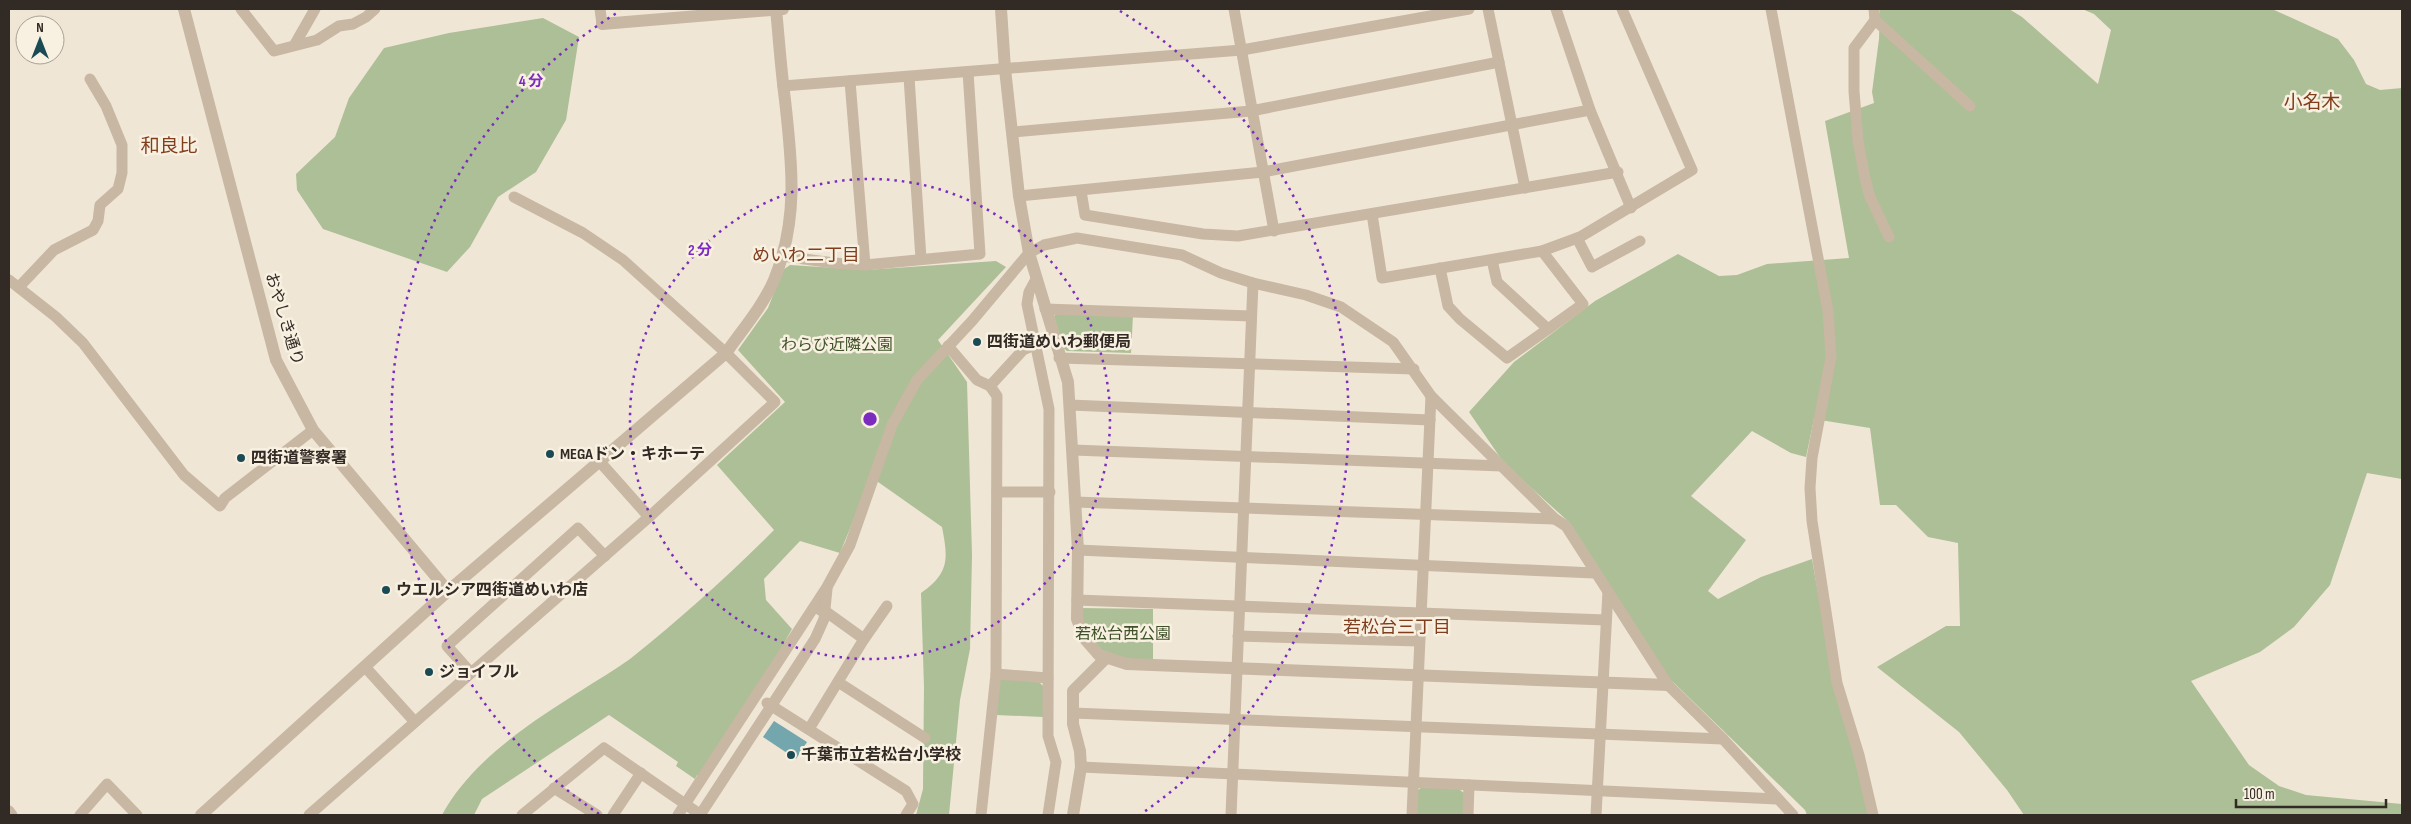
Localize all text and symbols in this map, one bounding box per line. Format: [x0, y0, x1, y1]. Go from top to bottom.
north arrow [15, 15, 65, 65]
text: N [36, 19, 44, 36]
text: 4 分 [519, 72, 543, 91]
district label: 小名木 [2283, 91, 2341, 114]
district label: 和良比 [140, 135, 198, 158]
text: 2 分 [688, 241, 712, 260]
district label: めいわ二丁目 [752, 245, 860, 266]
street label: おやしき通り [261, 270, 307, 368]
place label: 四街道めいわ郵便局 [987, 333, 1131, 352]
park label: わらび近隣公園 [781, 336, 893, 355]
marker: 四街道めいわ郵便局 [971, 336, 983, 348]
centre of rings [861, 410, 879, 428]
place label: MEGAドン・キホーテ [560, 445, 705, 464]
marker: MEGAドン・キホーテ [544, 448, 556, 460]
place label: 四街道警察署 [251, 449, 347, 468]
marker: 四街道警察署 [235, 452, 247, 464]
place label: ウエルシア四街道めいわ店 [396, 581, 588, 600]
marker: ウエルシア四街道めいわ店 [380, 584, 392, 596]
district label: 若松台三丁目 [1343, 617, 1451, 638]
park label: 若松台西公園 [1075, 625, 1171, 644]
place label: ジョイフル [439, 663, 519, 682]
marker: ジョイフル [423, 666, 435, 678]
place label: 千葉市立若松台小学校 [801, 746, 961, 765]
marker: 千葉市立若松台小学校 [785, 749, 797, 761]
scale bar [2236, 776, 2386, 808]
text: 100 m [2244, 785, 2275, 804]

